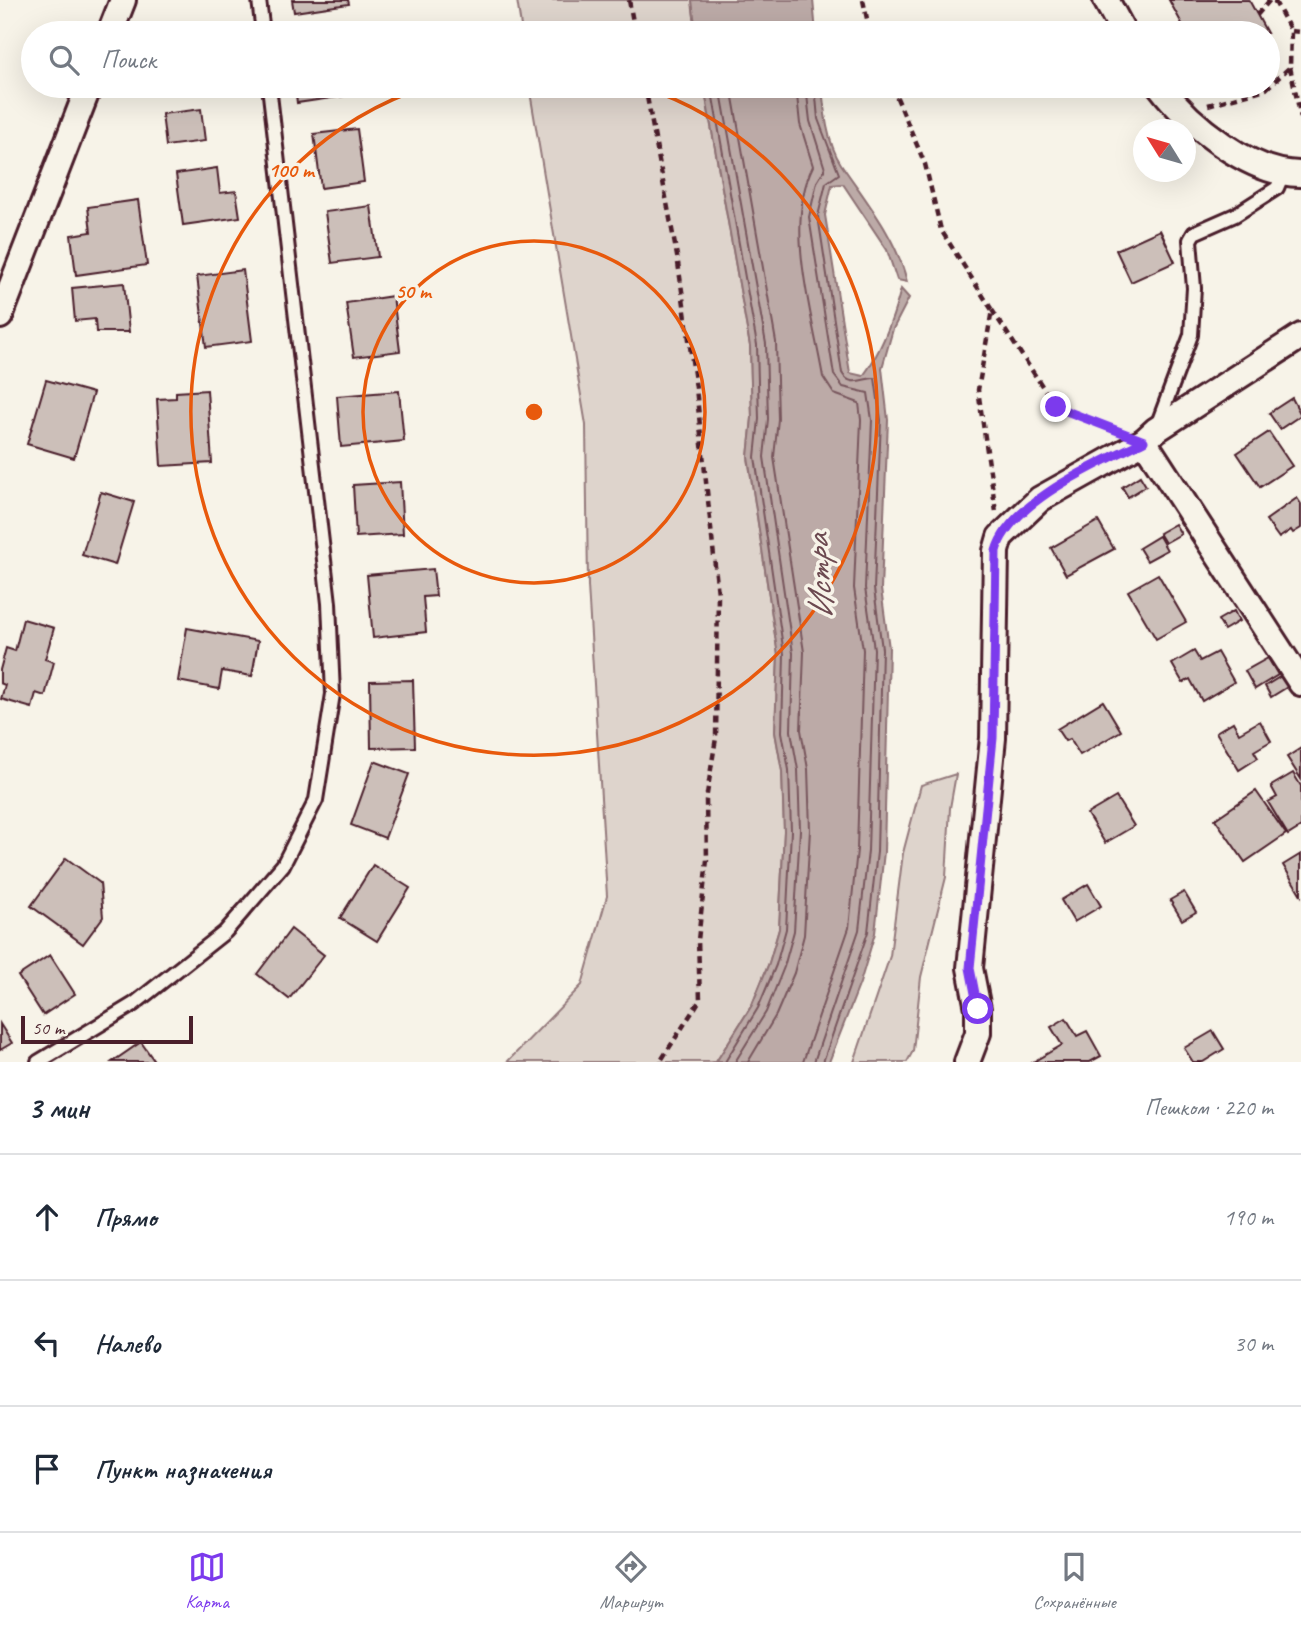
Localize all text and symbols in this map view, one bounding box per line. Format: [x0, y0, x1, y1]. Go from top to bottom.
search box [21, 21, 1280, 98]
icon: search [45, 41, 83, 79]
text: Поиск [101, 43, 156, 76]
north arrow [1133, 119, 1196, 182]
text: 100 m [268, 157, 316, 183]
text: 50 m [395, 278, 433, 304]
route end [1040, 391, 1071, 422]
centre of rings [522, 400, 546, 424]
water label: Истра [794, 530, 844, 620]
route start [962, 993, 993, 1024]
scale bar [21, 1013, 192, 1045]
text: 50 m [32, 1016, 64, 1040]
text: 3 мин [28, 1089, 89, 1127]
text: Пешком · 220 m [1145, 1093, 1273, 1122]
icon: ahead [28, 1198, 66, 1236]
text: Прямо [95, 1201, 157, 1234]
text: 190 m [1224, 1203, 1273, 1232]
icon: left [28, 1324, 66, 1362]
text: Налево [95, 1327, 161, 1360]
text: 30 m [1234, 1329, 1273, 1358]
icon: arrive [28, 1450, 66, 1488]
text: Пункт назначения [95, 1453, 271, 1486]
tab: Карта [185, 1548, 229, 1614]
tab: Маршрут [600, 1548, 662, 1614]
tab: Сохранённые [1033, 1548, 1116, 1614]

